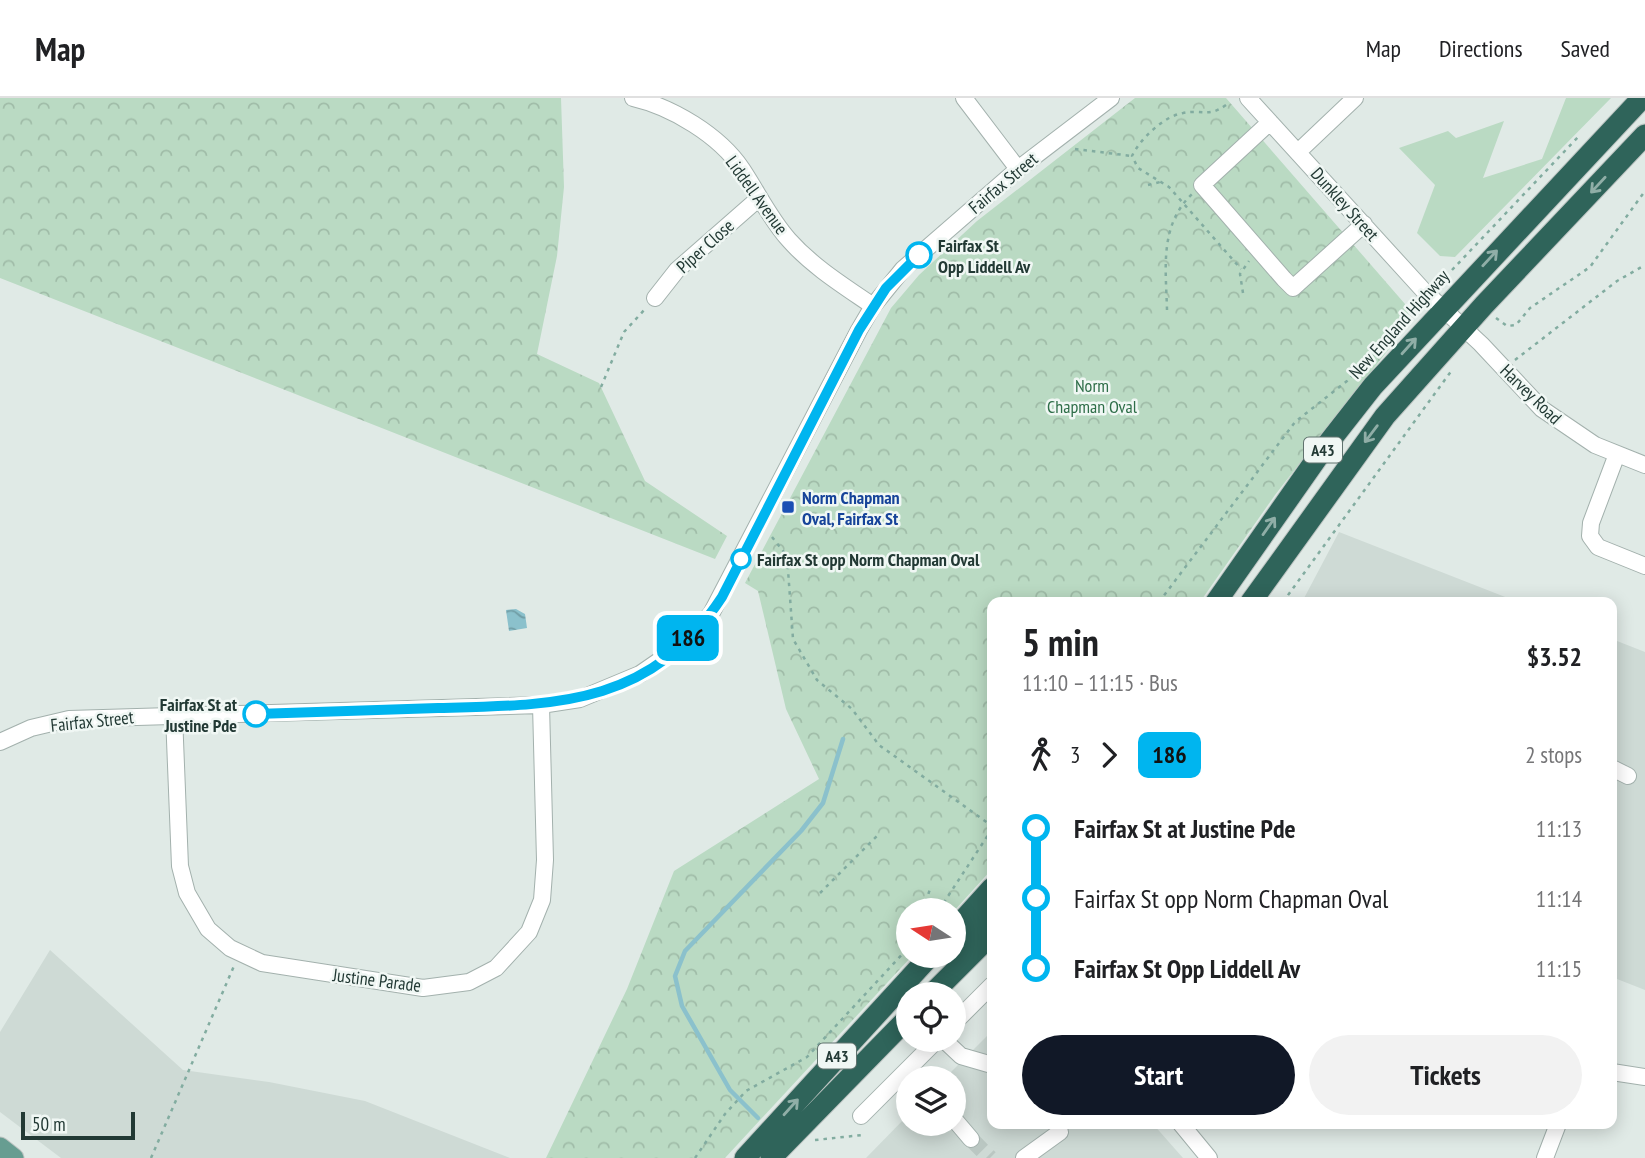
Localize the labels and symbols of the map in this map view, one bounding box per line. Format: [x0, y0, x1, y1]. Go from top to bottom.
street label: Fairfax Street [964, 147, 1042, 219]
street label: Liddell Avenue [721, 151, 793, 239]
street label: Dunkley Street [1306, 163, 1384, 245]
one-way arrow [1590, 176, 1607, 193]
street label: Piper Close [671, 214, 739, 278]
place label: Fairfax St Opp Liddell Av [938, 234, 1031, 278]
marker: Fairfax St Opp Liddell Av [906, 242, 932, 268]
one-way arrow [1482, 249, 1498, 267]
street label: New England Highway [1344, 264, 1454, 383]
one-way arrow [1400, 338, 1416, 356]
street label: Harvey Road [1495, 359, 1567, 429]
park label: Norm Chapman Oval [1047, 374, 1138, 418]
one-way arrow [1364, 425, 1379, 444]
road number: A43 [1304, 438, 1342, 462]
place label: Norm Chapman Oval, Fairfax St [802, 486, 900, 530]
marker: Norm Chapman Oval, Fairfax St [780, 499, 796, 515]
one-way arrow [1262, 517, 1276, 536]
place label: Fairfax St opp Norm Chapman Oval [757, 548, 980, 571]
marker: Fairfax St opp Norm Chapman Oval [731, 549, 751, 569]
line badge: 186 [648, 615, 728, 661]
place label: Fairfax St at Justine Pde [160, 693, 238, 737]
marker: Fairfax St at Justine Pde [243, 701, 269, 727]
street label: Fairfax Street [49, 705, 135, 737]
north arrow [896, 898, 966, 968]
street label: Justine Parade [331, 963, 422, 997]
road number: A43 [818, 1044, 856, 1068]
one-way arrow [783, 1098, 799, 1116]
scale bar [21, 1109, 135, 1141]

